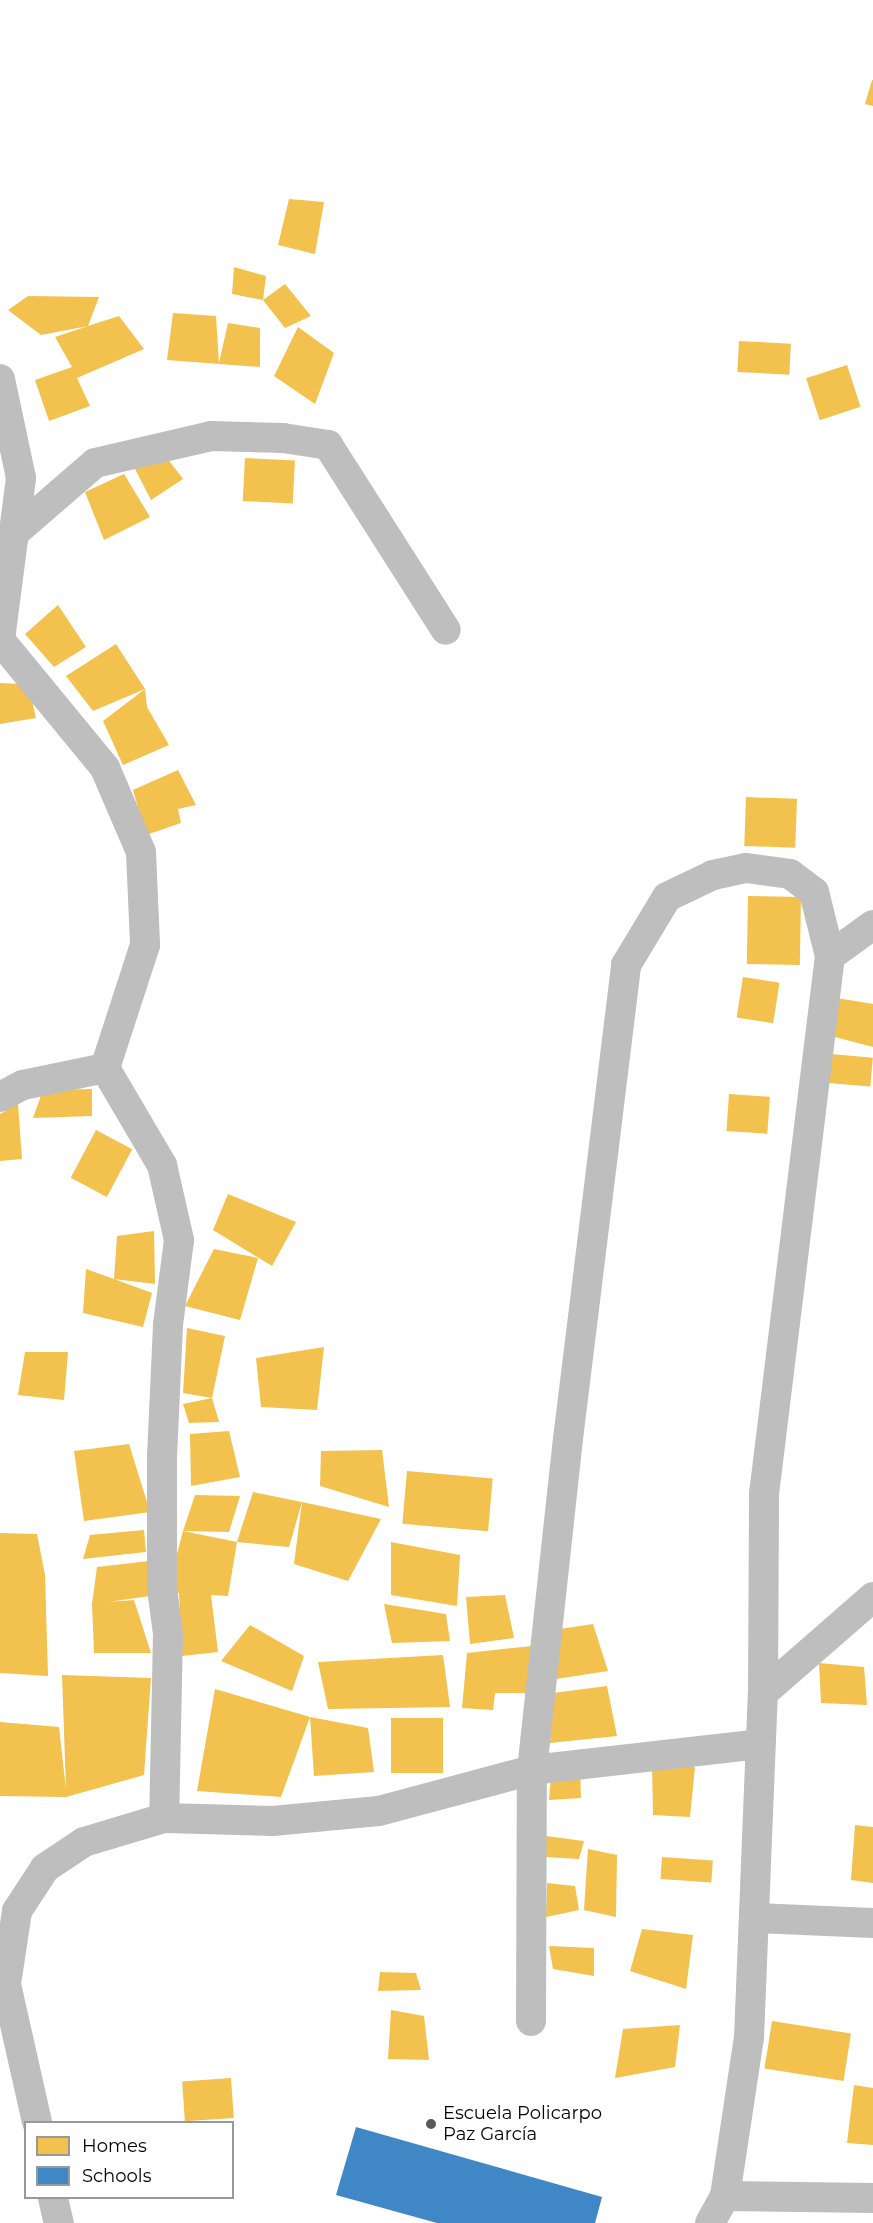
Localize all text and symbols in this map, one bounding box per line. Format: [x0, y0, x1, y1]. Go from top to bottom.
place label: Escuela Policarpo Paz García [443, 2103, 602, 2146]
marker: Escuela Policarpo Paz García [424, 2117, 438, 2131]
legend [24, 2121, 234, 2199]
text: Homes [82, 2135, 147, 2157]
text: Schools [82, 2165, 151, 2187]

